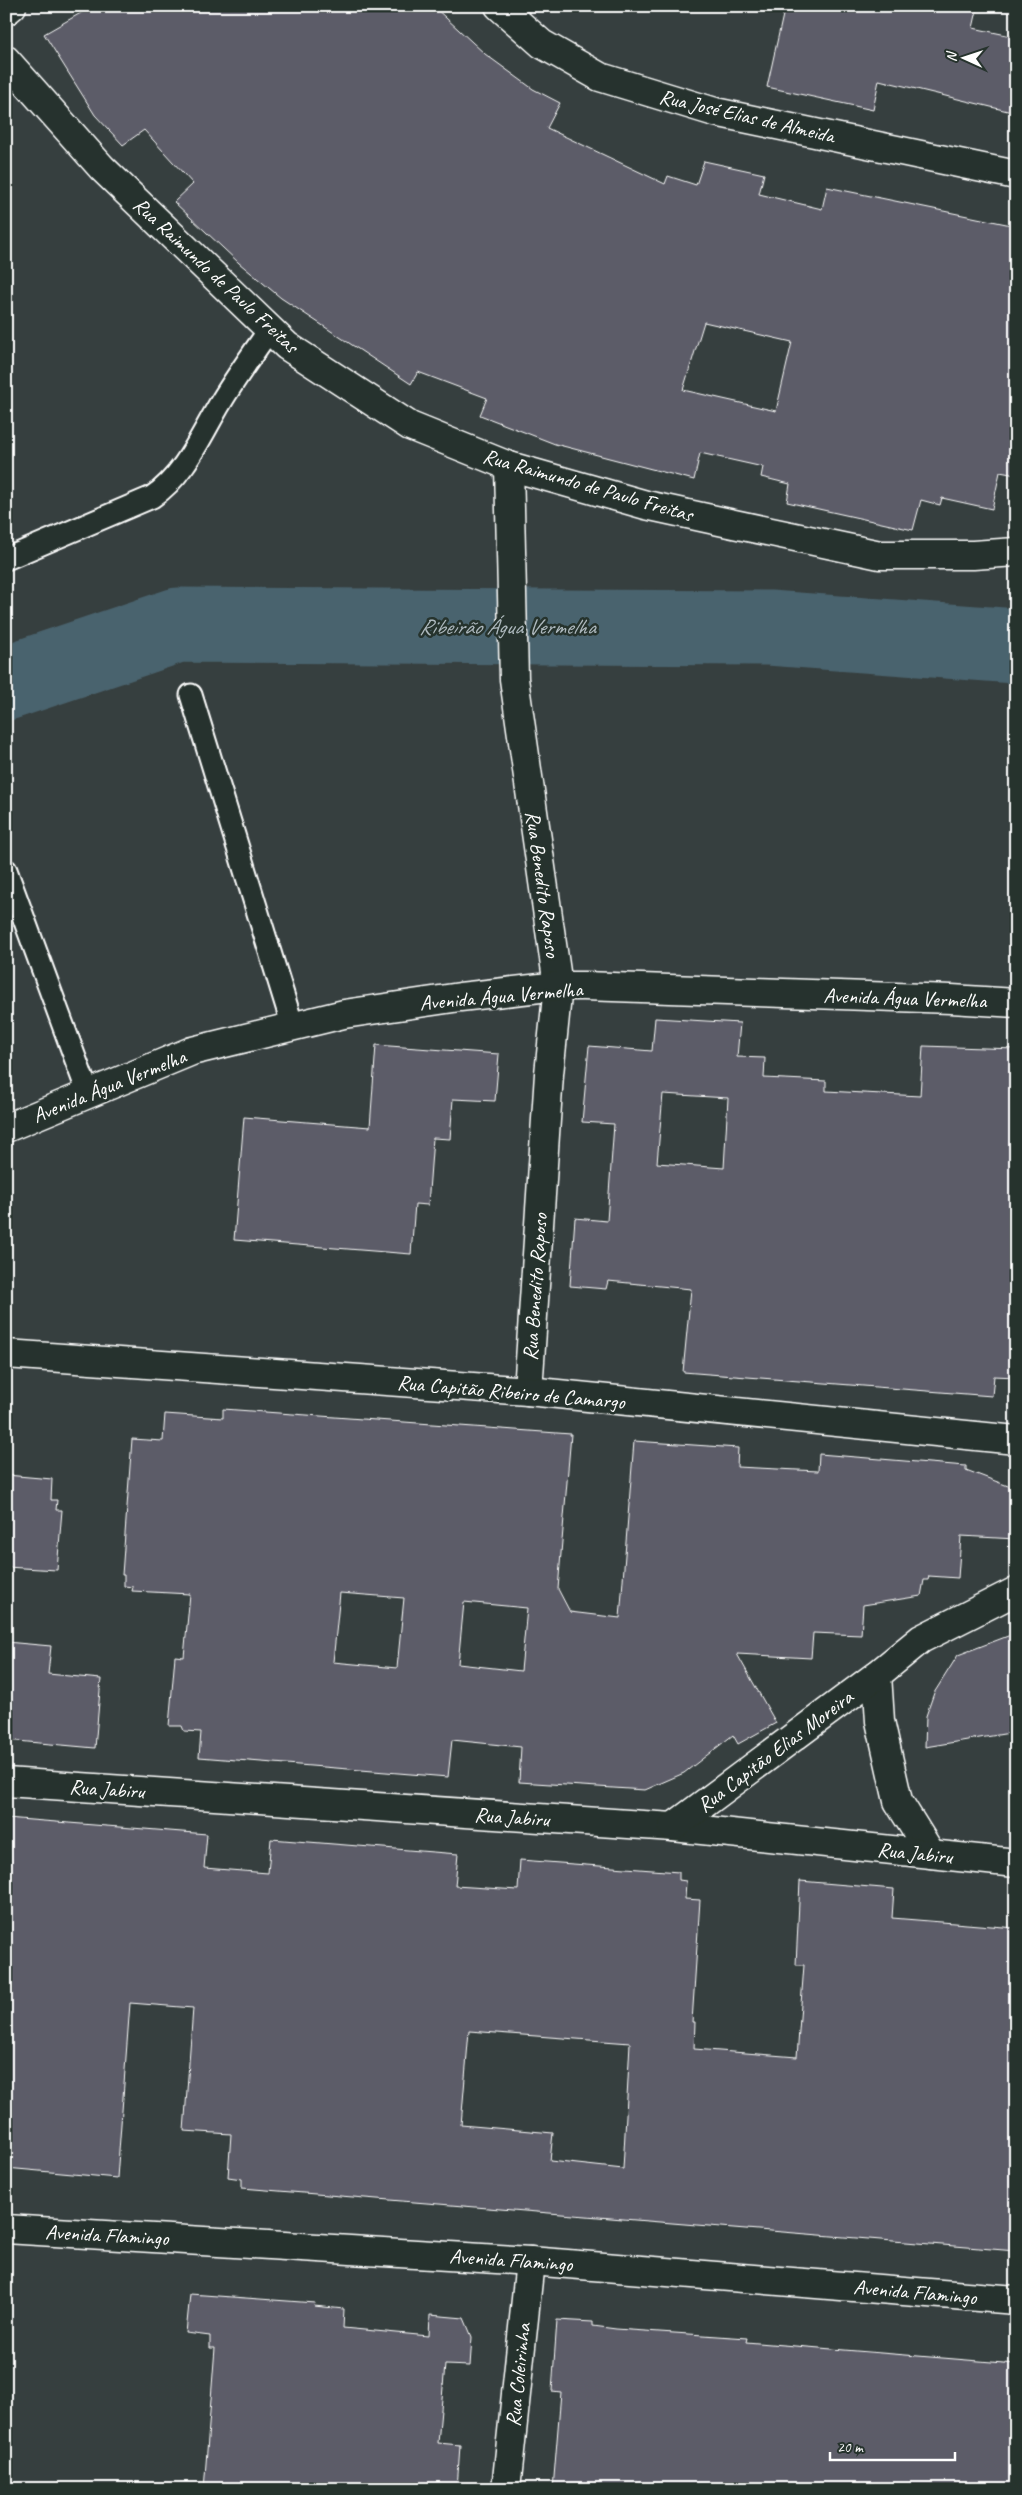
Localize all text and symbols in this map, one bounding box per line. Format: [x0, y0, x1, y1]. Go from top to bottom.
north arrow [940, 32, 990, 82]
text: N [943, 50, 960, 62]
street label: Rua José Elias de Almeida [657, 83, 839, 149]
street label: Rua Raimundo de Paulo Freitas [128, 192, 306, 360]
street label: Rua Raimundo de Paulo Freitas [480, 443, 698, 528]
water label: Ribeirão Água Vermelha [419, 613, 597, 641]
street label: Rua Benedito Raposo [520, 809, 566, 960]
street label: Avenida Água Vermelha [419, 976, 585, 1016]
street label: Avenida Água Vermelha [823, 982, 989, 1014]
street label: Avenida Água Vermelha [28, 1043, 191, 1129]
street label: Rua Benedito Raposo [517, 1211, 553, 1362]
street label: Rua Capitão Ribeiro de Camargo [396, 1369, 627, 1415]
street label: Rua Capitão Elias Moreira [692, 1683, 859, 1818]
street label: Rua Jabiru [69, 1773, 147, 1805]
street label: Rua Jabiru [474, 1801, 552, 1833]
street label: Rua Jabiru [876, 1836, 955, 1870]
street label: Avenida Flamingo [45, 2219, 171, 2251]
street label: Avenida Flamingo [449, 2243, 575, 2277]
street label: Avenida Flamingo [852, 2274, 979, 2310]
street label: Rua Coleirinha [500, 2320, 537, 2428]
scale bar [830, 2430, 954, 2462]
text: 20 m [837, 2438, 864, 2457]

